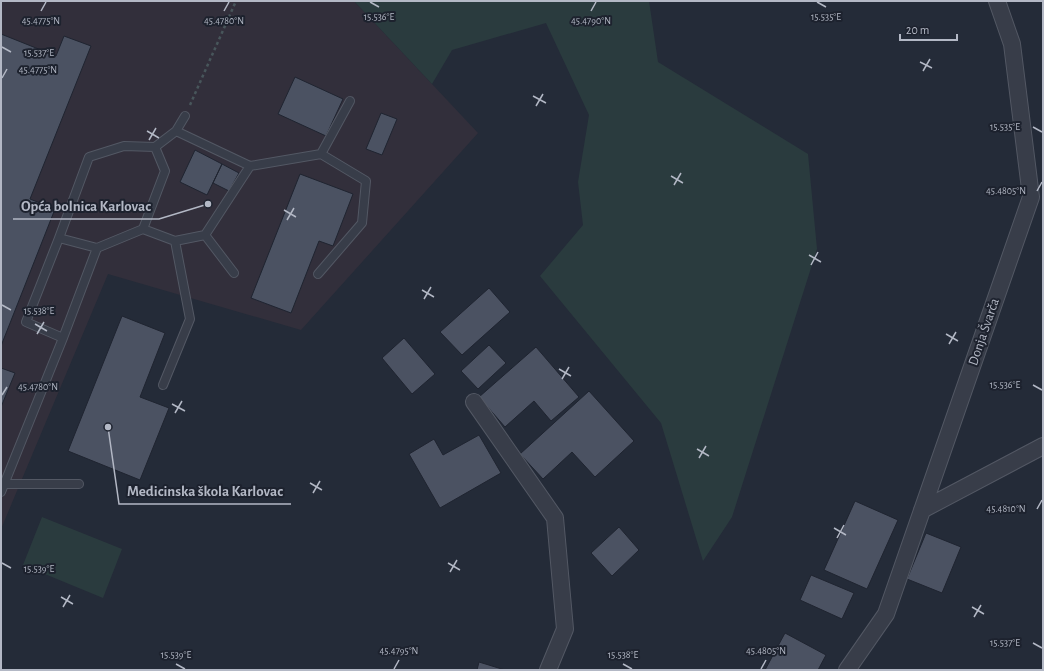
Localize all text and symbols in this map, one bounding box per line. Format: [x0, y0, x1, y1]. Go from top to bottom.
text: 15.536°E [364, 12, 395, 22]
text: 15.535°E [811, 12, 841, 22]
text: 45.4775°N [22, 16, 60, 26]
text: 45.4780°N [204, 16, 244, 26]
text: 45.4790°N [571, 16, 611, 26]
scale bar [900, 16, 957, 42]
text: 20 m [906, 24, 929, 36]
text: 15.537°E [24, 48, 54, 58]
text: 45.4775°N [19, 65, 57, 75]
text: 15.535°E [990, 122, 1020, 132]
text: 45.4805°N [986, 186, 1026, 196]
callout: Opća bolnica Karlovac [13, 192, 159, 219]
text: Opća bolnica Karlovac [21, 199, 151, 214]
street label: Donja Švarča [964, 295, 1002, 367]
text: 15.538°E [24, 306, 55, 316]
text: 15.536°E [990, 380, 1021, 390]
text: 45.4780°N [18, 382, 58, 392]
callout: Medicinska škola Karlovac [119, 477, 291, 504]
text: Medicinska škola Karlovac [127, 484, 283, 499]
text: 45.4810°N [986, 504, 1026, 514]
text: 15.539°E [24, 564, 55, 574]
text: 15.537°E [990, 638, 1020, 648]
text: 45.4795°N [380, 646, 418, 656]
text: 45.4805°N [746, 646, 786, 656]
text: 15.539°E [161, 650, 192, 660]
text: 15.538°E [608, 650, 639, 660]

